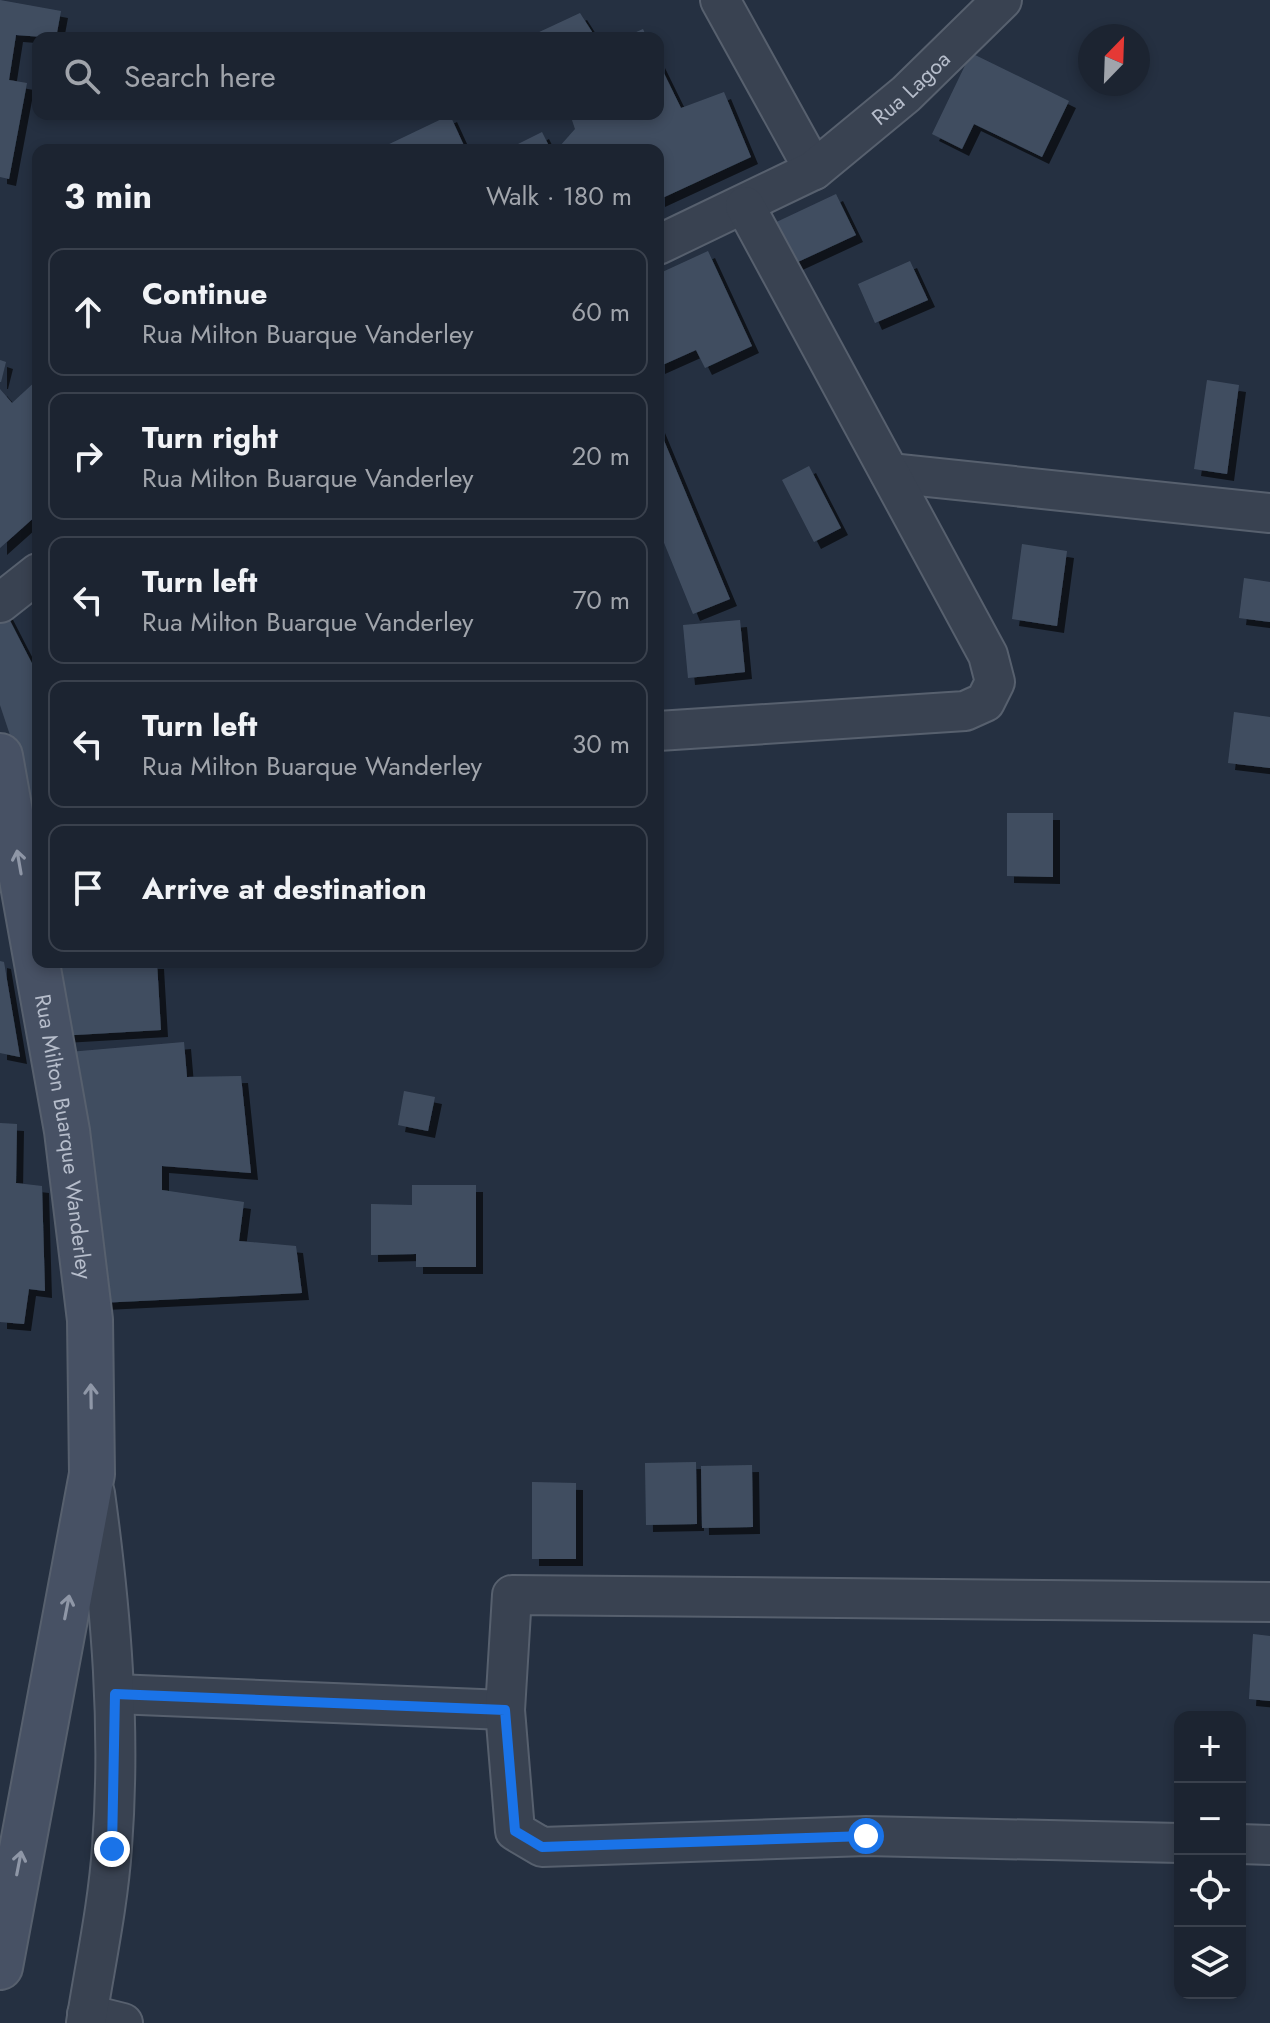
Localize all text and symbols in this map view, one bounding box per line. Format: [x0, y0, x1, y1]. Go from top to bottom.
north arrow [1078, 24, 1150, 96]
search box [32, 32, 664, 120]
street label: Rua Lagoa [864, 43, 957, 132]
icon: search [60, 54, 104, 98]
text: Search here [124, 55, 276, 98]
text: 3 min [64, 172, 152, 221]
text: Walk · 180 m [486, 177, 632, 215]
text: Continue [142, 272, 268, 315]
icon: ahead [66, 290, 110, 334]
text: 60 m [571, 293, 630, 331]
text: Rua Milton Buarque Vanderley [142, 315, 473, 353]
text: Turn right [142, 416, 278, 459]
icon: right [66, 434, 110, 478]
text: 20 m [572, 437, 630, 475]
text: Rua Milton Buarque Vanderley [142, 459, 473, 497]
text: Turn left [142, 560, 257, 603]
icon: left [66, 578, 110, 622]
text: 70 m [573, 581, 630, 619]
text: Rua Milton Buarque Vanderley [142, 603, 473, 641]
text: Turn left [142, 704, 257, 747]
icon: left [66, 722, 110, 766]
text: 30 m [572, 725, 630, 763]
text: Rua Milton Buarque Wanderley [142, 747, 482, 785]
one-way arrow [10, 850, 25, 875]
icon: arrive [66, 866, 110, 910]
text: Arrive at destination [142, 867, 427, 910]
street label: Rua Milton Buarque Wanderley [27, 991, 101, 1281]
one-way arrow [83, 1383, 99, 1410]
one-way arrow [61, 1595, 76, 1621]
map controls [1174, 1711, 1246, 1999]
button: + [1174, 1711, 1246, 1783]
button: − [1174, 1783, 1246, 1855]
route start [848, 1818, 884, 1854]
route end [94, 1831, 130, 1867]
one-way arrow [13, 1851, 28, 1876]
button: locate [1174, 1855, 1246, 1927]
button: layers [1174, 1927, 1246, 1999]

